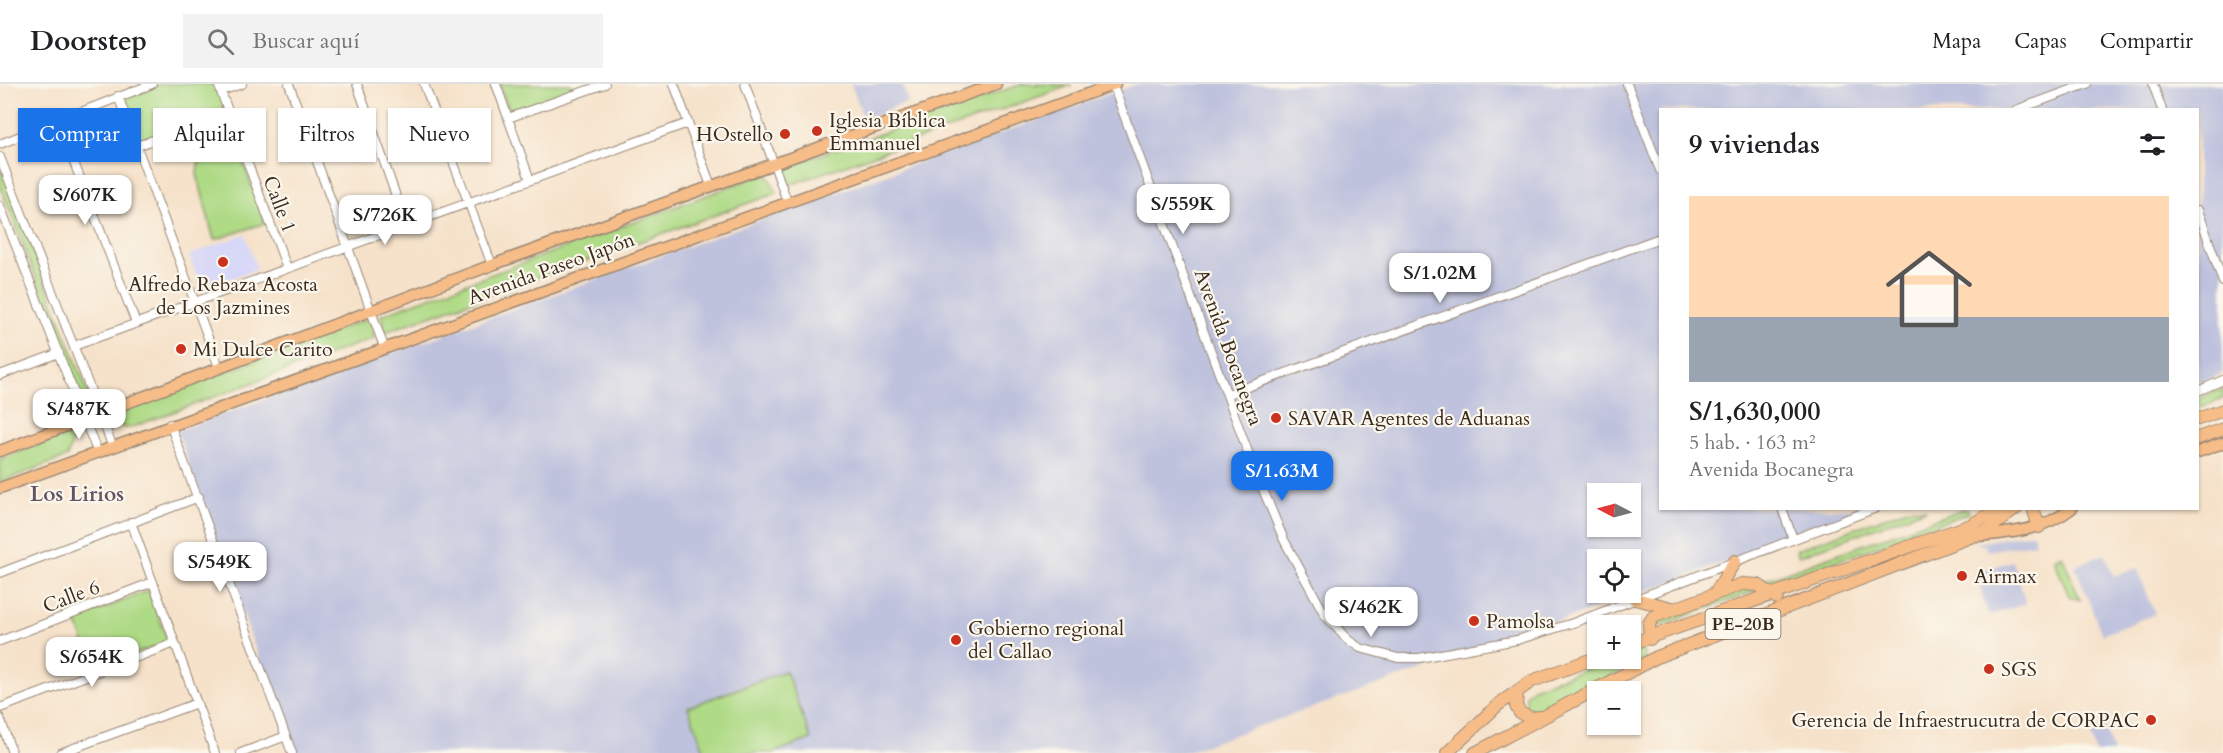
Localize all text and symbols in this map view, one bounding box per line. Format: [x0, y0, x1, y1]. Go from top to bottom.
search box [183, 14, 603, 68]
text: Doorstep [30, 22, 147, 60]
icon: search [204, 25, 237, 58]
text: Buscar aquí [252, 26, 360, 56]
text: Mapa [1932, 27, 1981, 56]
text: Capas [2014, 27, 2067, 56]
text: Compartir [2100, 27, 2193, 56]
place label: Iglesia Bíblica Emmanuel [829, 107, 946, 157]
chip: Comprar [18, 108, 141, 162]
chip: Alquilar [153, 108, 266, 162]
chip: Filtros [278, 108, 376, 162]
chip: Nuevo [388, 108, 491, 162]
place label: HOstello [696, 121, 773, 148]
marker: Iglesia Bíblica Emmanuel [810, 124, 824, 138]
marker: HOstello [778, 127, 792, 141]
text: 9 viviendas [1689, 127, 1820, 162]
icon: filters [2136, 128, 2169, 161]
street label: Calle 1 [256, 172, 303, 236]
pin: S/607K [36, 175, 134, 226]
text: S/607K [53, 181, 117, 208]
pin: S/559K [1134, 184, 1232, 235]
text: S/559K [1151, 190, 1215, 217]
pin: S/726K [336, 195, 434, 246]
text: S/726K [353, 201, 417, 228]
street label: Avenida Paseo Japón [464, 226, 639, 311]
icon: home [1875, 235, 1983, 343]
pin: S/1.02M [1385, 253, 1495, 304]
marker: Alfredo Rebaza Acosta de Los Jazmines [216, 255, 230, 269]
text: S/1.02M [1403, 259, 1477, 286]
street label: Avenida Bocanegra [1188, 265, 1270, 430]
place label: Alfredo Rebaza Acosta de Los Jazmines [128, 271, 318, 321]
place label: Mi Dulce Carito [193, 336, 333, 363]
marker: Mi Dulce Carito [174, 342, 188, 356]
pin: S/487K [30, 389, 128, 440]
text: S/1,630,000 [1689, 394, 1820, 429]
text: S/487K [47, 395, 111, 422]
place label: SAVAR Agentes de Aduanas [1288, 405, 1530, 432]
marker: SAVAR Agentes de Aduanas [1269, 411, 1283, 425]
text: 5 hab. · 163 m² [1689, 429, 1816, 456]
pin: S/1.63M [1227, 451, 1337, 502]
text: Avenida Bocanegra [1689, 456, 1854, 483]
text: S/1.63M [1245, 457, 1319, 484]
district label: Los Lirios [30, 480, 124, 509]
north arrow [1587, 483, 1641, 537]
map controls [1587, 483, 1641, 735]
pin: S/549K [171, 542, 269, 593]
text: S/549K [188, 548, 252, 575]
button: locate [1587, 549, 1641, 603]
place label: Airmax [1974, 563, 2037, 590]
marker: Airmax [1955, 569, 1969, 583]
street label: Calle 6 [39, 573, 103, 620]
pin: S/462K [1322, 587, 1420, 638]
text: S/462K [1339, 593, 1403, 620]
place label: Pamolsa [1486, 608, 1555, 635]
road number: PE-20B [1706, 609, 1780, 639]
marker: Pamolsa [1467, 614, 1481, 628]
place label: Gobierno regional del Callao [968, 615, 1124, 665]
button: + [1587, 615, 1641, 669]
marker: Gobierno regional del Callao [949, 633, 963, 647]
pin: S/654K [43, 637, 141, 688]
text: S/654K [60, 643, 124, 670]
place label: SGS [2001, 656, 2037, 683]
marker: SGS [1982, 662, 1996, 676]
button: − [1587, 681, 1641, 735]
place label: Gerencia de Infraestrucutra de CORPAC [1791, 707, 2139, 734]
marker: Gerencia de Infraestrucutra de CORPAC [2144, 713, 2158, 727]

